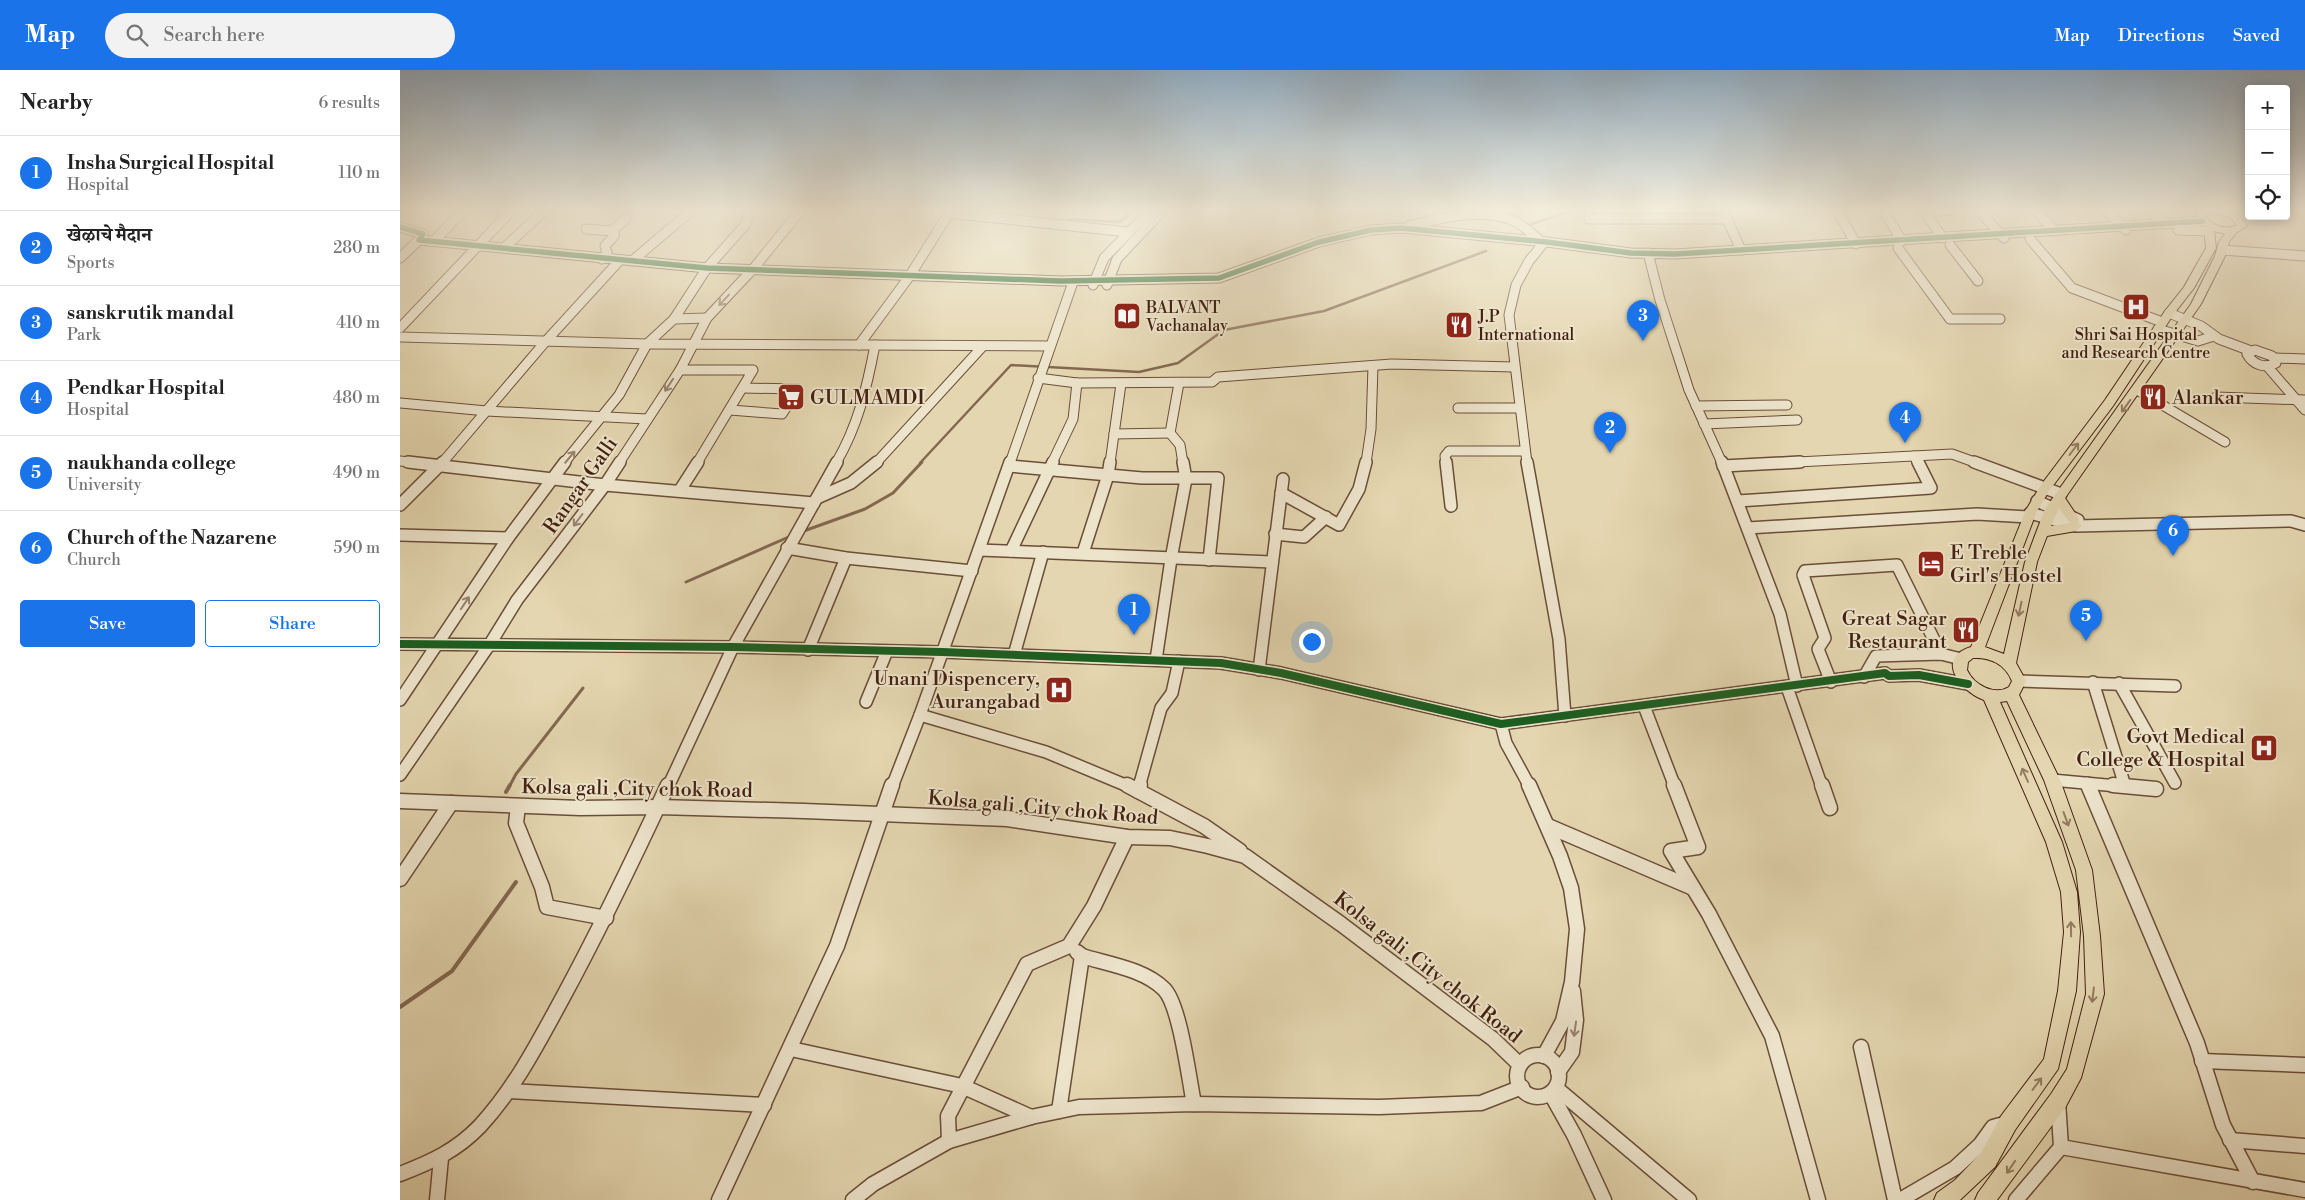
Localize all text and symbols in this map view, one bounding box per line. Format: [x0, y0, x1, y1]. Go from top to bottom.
search box [105, 13, 455, 58]
text: Map [25, 20, 75, 50]
icon: search [123, 21, 151, 49]
text: Search here [163, 23, 265, 47]
text: Map [2054, 24, 2090, 47]
text: Directions [2118, 24, 2205, 47]
text: Saved [2233, 24, 2280, 47]
map controls [2245, 85, 2290, 220]
button: + [2245, 85, 2290, 130]
text: Nearby [20, 90, 93, 116]
text: 6 results [319, 93, 380, 113]
button: − [2245, 130, 2290, 175]
text: Insha Surgical Hospital [67, 151, 274, 175]
text: 1 [32, 163, 40, 183]
text: 110 m [338, 163, 380, 183]
text: Hospital [67, 175, 129, 195]
button: locate [2245, 175, 2290, 220]
text: खेऴाचे मैदान [67, 223, 152, 247]
text: 2 [31, 238, 41, 258]
text: 280 m [333, 238, 380, 258]
text: Sports [67, 253, 114, 273]
hospital icon: Shri Sai Hospital and Research Centre [2121, 292, 2151, 322]
one-way arrow [718, 294, 730, 307]
place label: BALVANT Vachanalay [1145, 298, 1228, 336]
pin: 3 [1627, 300, 1659, 341]
text: sanskrutik mandal [67, 301, 234, 325]
library icon: BALVANT Vachanalay [1112, 301, 1142, 331]
place label: J.P International [1477, 307, 1575, 345]
restaurant icon: J.P International [1444, 310, 1474, 340]
text: 3 [31, 313, 41, 333]
text: 410 m [336, 313, 380, 333]
text: Park [67, 325, 100, 345]
place label: Shri Sai Hospital and Research Centre [2062, 325, 2210, 363]
text: Pendkar Hospital [67, 376, 225, 400]
one-way arrow [664, 378, 674, 392]
supermarket icon: GULMAMDI [776, 382, 806, 412]
restaurant icon: Alankar [2138, 382, 2168, 412]
place label: GULMAMDI [810, 386, 925, 411]
place label: Alankar [2171, 386, 2244, 411]
text: 4 [31, 388, 41, 408]
text: 480 m [333, 388, 380, 408]
one-way arrow [2121, 399, 2131, 413]
text: Hospital [67, 400, 129, 420]
pin: 4 [1889, 402, 1921, 443]
pin: 2 [1594, 412, 1626, 453]
street label: Rangar Galli [539, 432, 624, 539]
one-way arrow [2069, 442, 2079, 456]
text: naukhanda college [67, 451, 236, 475]
one-way arrow [564, 451, 575, 464]
text: 5 [31, 463, 41, 483]
text: 490 m [333, 463, 380, 483]
text: University [67, 475, 141, 495]
one-way arrow [573, 513, 584, 526]
pin: 6 [2157, 515, 2189, 556]
text: Church of the Nazarene [67, 526, 277, 550]
text: 6 [31, 538, 41, 558]
text: 590 m [334, 538, 380, 558]
place label: E Treble Girl's Hostel [1950, 541, 2062, 589]
hotel icon: E Treble Girl's Hostel [1916, 549, 1946, 579]
text: Church [67, 550, 121, 570]
pin: 1 [1118, 594, 1150, 635]
one-way arrow [460, 597, 470, 611]
button: Save [20, 600, 195, 647]
button: Share [205, 600, 380, 647]
one-way arrow [2015, 600, 2025, 616]
pin: 5 [2070, 600, 2102, 641]
place label: Great Sagar Restaurant [1842, 607, 1947, 655]
restaurant icon: Great Sagar Restaurant [1951, 615, 1981, 645]
your location [1299, 629, 1325, 655]
place label: Unani Dispencery, Aurangabad [873, 667, 1041, 715]
hospital icon: Unani Dispencery, Aurangabad [1044, 675, 1074, 705]
place label: Govt Medical College & Hospital [2076, 725, 2245, 773]
hospital icon: Govt Medical College & Hospital [2249, 733, 2279, 763]
one-way arrow [2019, 768, 2029, 783]
street label: Kolsa gali ,City chok Road [521, 775, 754, 804]
street label: Kolsa gali ,City chok Road [927, 786, 1160, 831]
one-way arrow [2062, 810, 2071, 826]
street label: Kolsa gali ,City chok Road [1328, 887, 1526, 1050]
one-way arrow [2066, 921, 2076, 937]
one-way arrow [2088, 986, 2098, 1002]
one-way arrow [1570, 1021, 1580, 1037]
one-way arrow [2031, 1078, 2042, 1091]
one-way arrow [2006, 1160, 2016, 1174]

